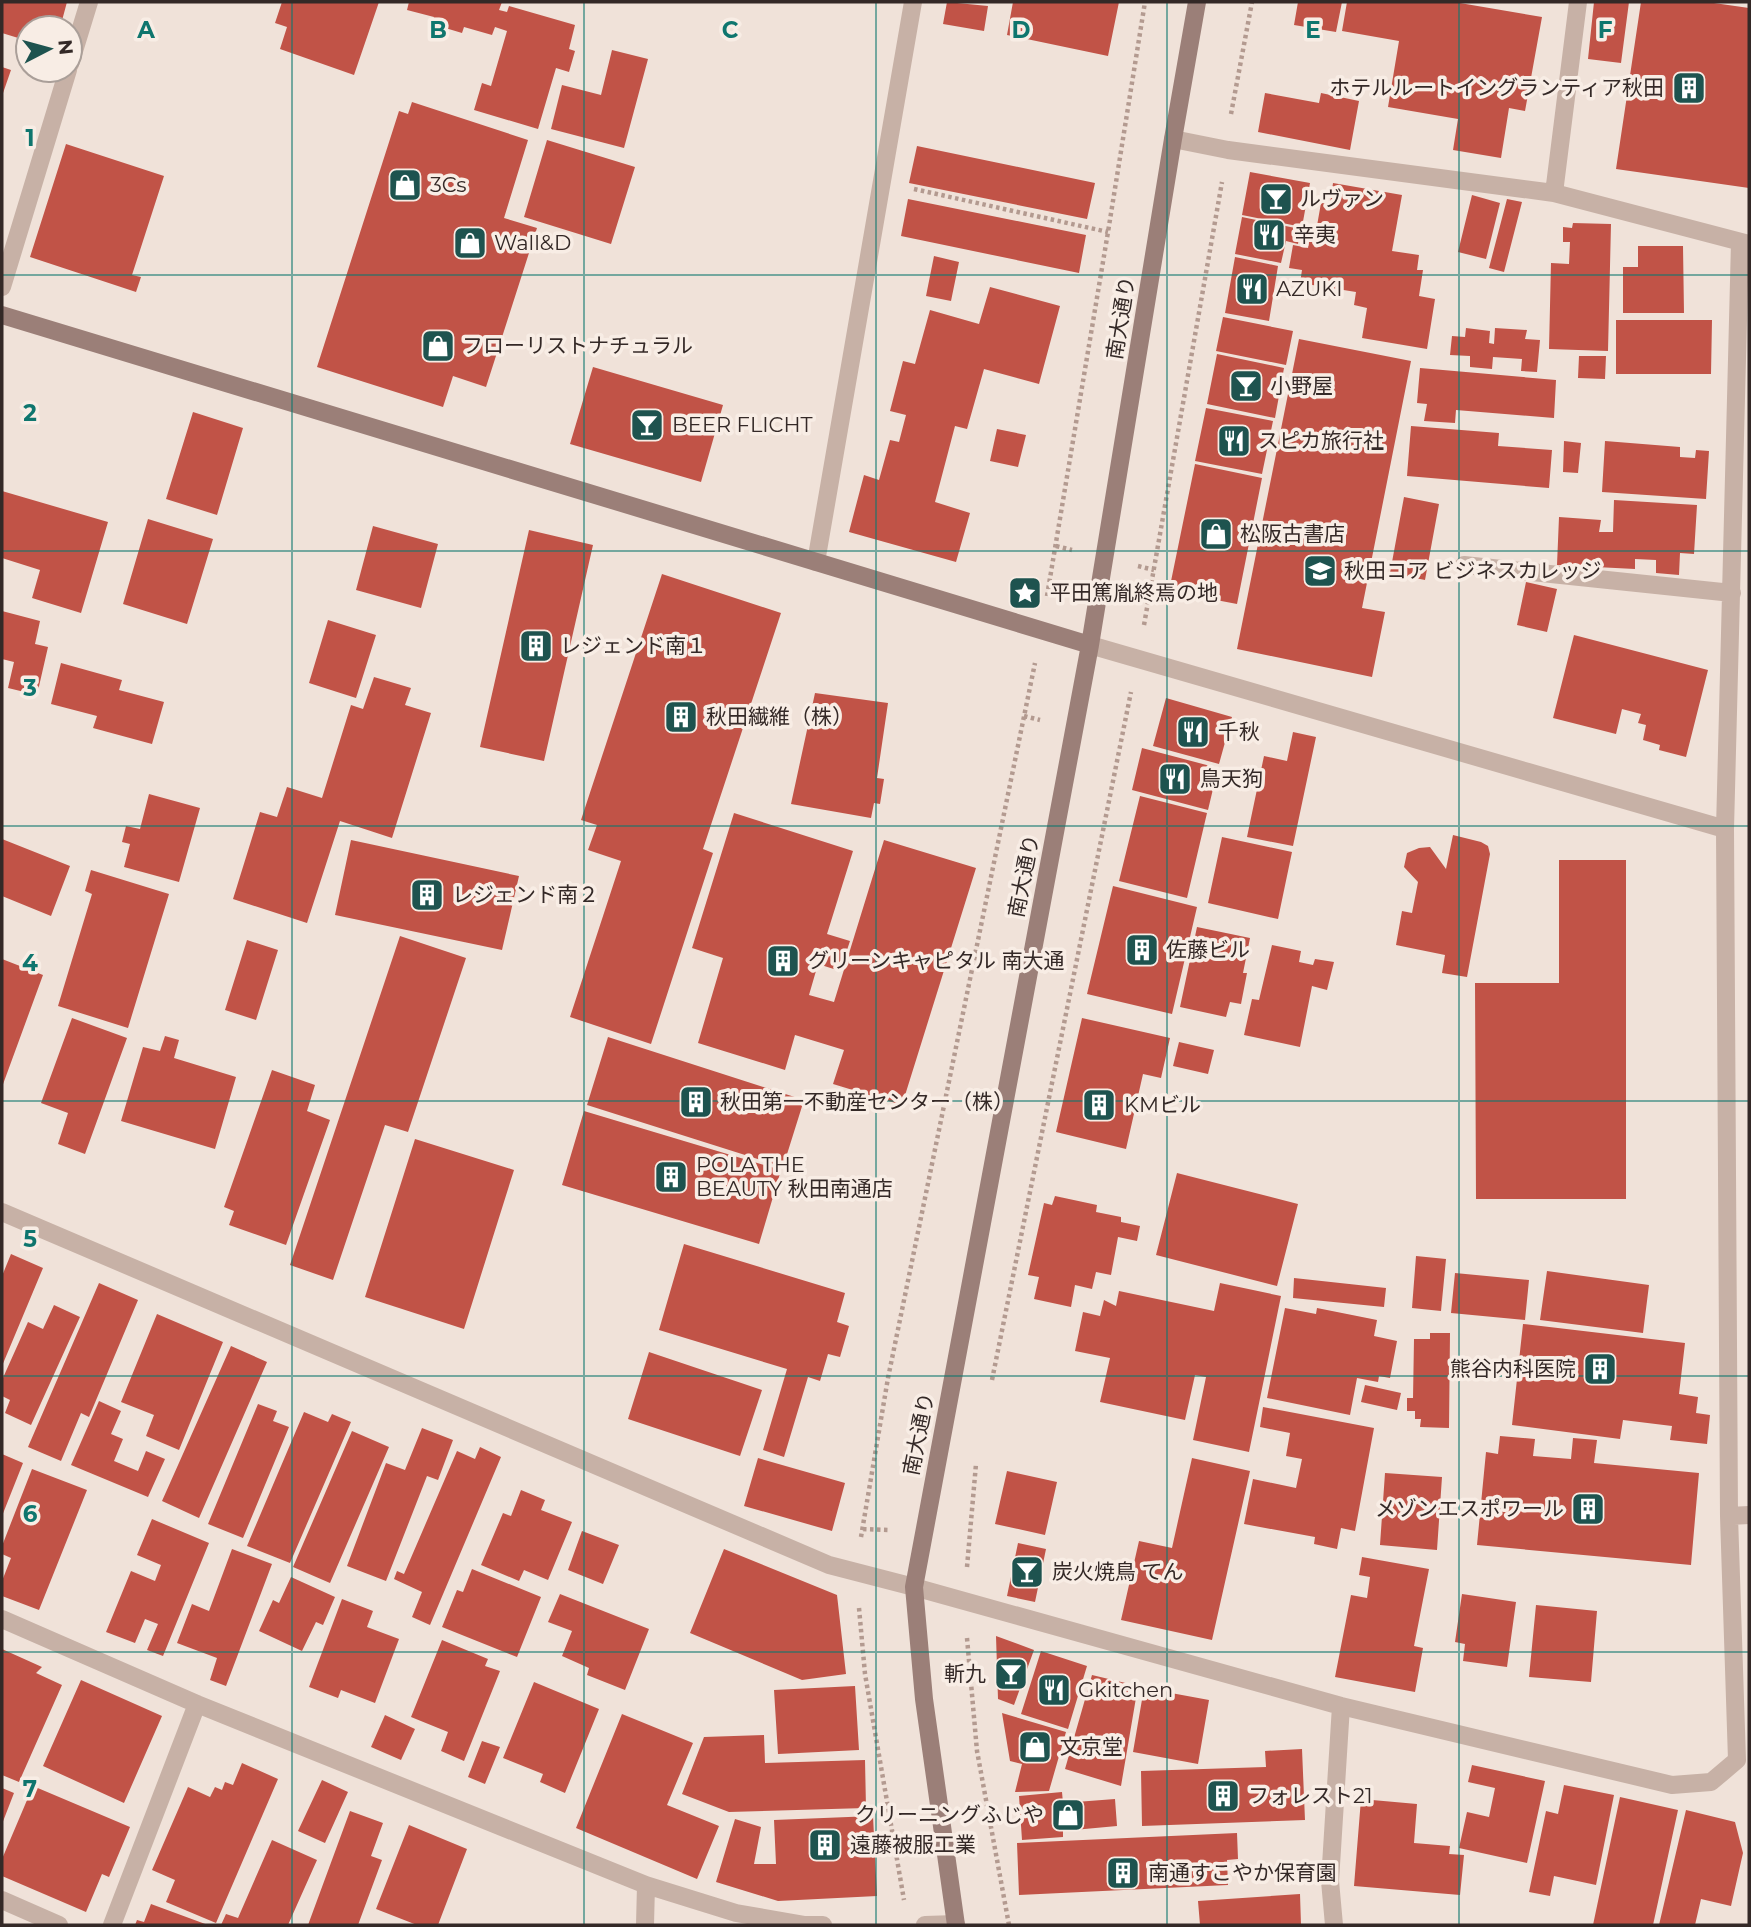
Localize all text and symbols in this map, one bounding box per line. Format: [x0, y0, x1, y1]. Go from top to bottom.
north arrow [14, 14, 84, 84]
text: A [136, 16, 155, 44]
text: B [429, 16, 447, 44]
text: C [722, 16, 739, 44]
text: D [1012, 16, 1031, 44]
text: E [1305, 16, 1321, 44]
text: F [1598, 16, 1613, 44]
text: N [53, 38, 78, 56]
building icon: ホテルルートイングランティア秋田 [1670, 69, 1708, 107]
place label: ホテルルートイングランティア秋田 [1329, 75, 1664, 100]
text: 1 [25, 124, 35, 152]
shop icon: 3Cs [386, 166, 424, 204]
place label: 3Cs [430, 172, 467, 197]
bar icon: ルヴァン [1257, 180, 1295, 218]
place label: ルヴァン [1300, 186, 1384, 211]
restaurant icon: 辛夷 [1250, 216, 1288, 254]
place label: 辛夷 [1294, 222, 1336, 247]
shop icon: Wall&D [451, 224, 489, 262]
place label: Wall&D [494, 230, 571, 255]
restaurant icon: AZUKI [1233, 270, 1271, 308]
street label: 南大通り [1102, 274, 1139, 361]
place label: AZUKI [1276, 276, 1343, 301]
shop icon: フローリストナチュラル [419, 327, 457, 365]
place label: フローリストナチュラル [462, 333, 693, 358]
bar icon: 小野屋 [1227, 367, 1265, 405]
place label: 小野屋 [1270, 373, 1333, 398]
text: 2 [23, 399, 37, 427]
bar icon: BEER FLICHT [628, 406, 666, 444]
place label: BEER FLICHT [672, 412, 813, 437]
restaurant icon: スピカ旅行社 [1215, 422, 1253, 460]
place label: スピカ旅行社 [1258, 428, 1384, 453]
shop icon: 松阪古書店 [1197, 515, 1235, 553]
place label: 松阪古書店 [1240, 521, 1345, 546]
school or university icon: 秋田コア ビジネスカレッジ [1301, 552, 1339, 590]
place label: 秋田コア ビジネスカレッジ [1344, 558, 1602, 583]
place icon: 平田篤胤終焉の地 [1006, 574, 1044, 612]
place label: 平田篤胤終焉の地 [1050, 580, 1218, 605]
building icon: レジェンド南１ [517, 627, 555, 665]
place label: レジェンド南１ [560, 633, 707, 658]
text: 3 [22, 674, 37, 702]
building icon: 秋田繊維（株） [662, 698, 700, 736]
place label: 秋田繊維（株） [706, 704, 853, 729]
restaurant icon: 千秋 [1174, 713, 1212, 751]
place label: 千秋 [1218, 719, 1260, 744]
restaurant icon: 鳥天狗 [1156, 760, 1194, 798]
place label: 鳥天狗 [1200, 766, 1263, 791]
street label: 南大通り [1003, 832, 1044, 920]
building icon: レジェンド南２ [408, 876, 446, 914]
place label: レジェンド南２ [452, 882, 599, 907]
building icon: 佐藤ビル [1123, 931, 1161, 969]
place label: 佐藤ビル [1166, 937, 1250, 962]
building icon: グリーンキャピタル 南大通 [764, 942, 802, 980]
place label: グリーンキャピタル 南大通 [808, 948, 1064, 973]
text: 4 [22, 949, 38, 977]
building icon: 秋田第一不動産センター（株） [677, 1083, 715, 1121]
building icon: KMビル [1080, 1086, 1118, 1124]
place label: 秋田第一不動産センター（株） [720, 1089, 1014, 1114]
place label: KMビル [1124, 1092, 1201, 1117]
place label: POLA THE BEAUTY 秋田南通店 [696, 1152, 893, 1201]
building icon: POLA THE BEAUTY 秋田南通店 [652, 1158, 690, 1196]
text: 5 [23, 1225, 37, 1253]
building icon: 熊谷内科医院 [1581, 1350, 1619, 1388]
place label: 熊谷内科医院 [1450, 1356, 1576, 1381]
street label: 南大通り [898, 1390, 939, 1478]
building icon: メゾンエスポワール [1569, 1490, 1607, 1528]
place label: メゾンエスポワール [1375, 1496, 1564, 1521]
text: 6 [23, 1500, 38, 1528]
bar icon: 炭火焼鳥 てん [1008, 1553, 1046, 1591]
place label: 炭火焼鳥 てん [1052, 1559, 1184, 1584]
bar icon: 斬九 [992, 1655, 1030, 1693]
place label: 斬九 [944, 1661, 986, 1686]
restaurant icon: Gkitchen [1035, 1671, 1073, 1709]
place label: Gkitchen [1078, 1677, 1173, 1702]
shop icon: 文京堂 [1016, 1728, 1054, 1766]
place label: 文京堂 [1060, 1734, 1123, 1759]
text: 7 [23, 1775, 37, 1803]
building icon: フォレスト21 [1204, 1777, 1242, 1815]
place label: フォレスト21 [1248, 1783, 1373, 1808]
shop icon: クリーニングふじや [1049, 1796, 1087, 1834]
place label: クリーニングふじや [855, 1802, 1044, 1827]
building icon: 遠藤被服工業 [806, 1826, 844, 1864]
place label: 遠藤被服工業 [850, 1832, 976, 1857]
building icon: 南通すこやか保育園 [1104, 1854, 1142, 1892]
place label: 南通すこやか保育園 [1148, 1860, 1337, 1885]

